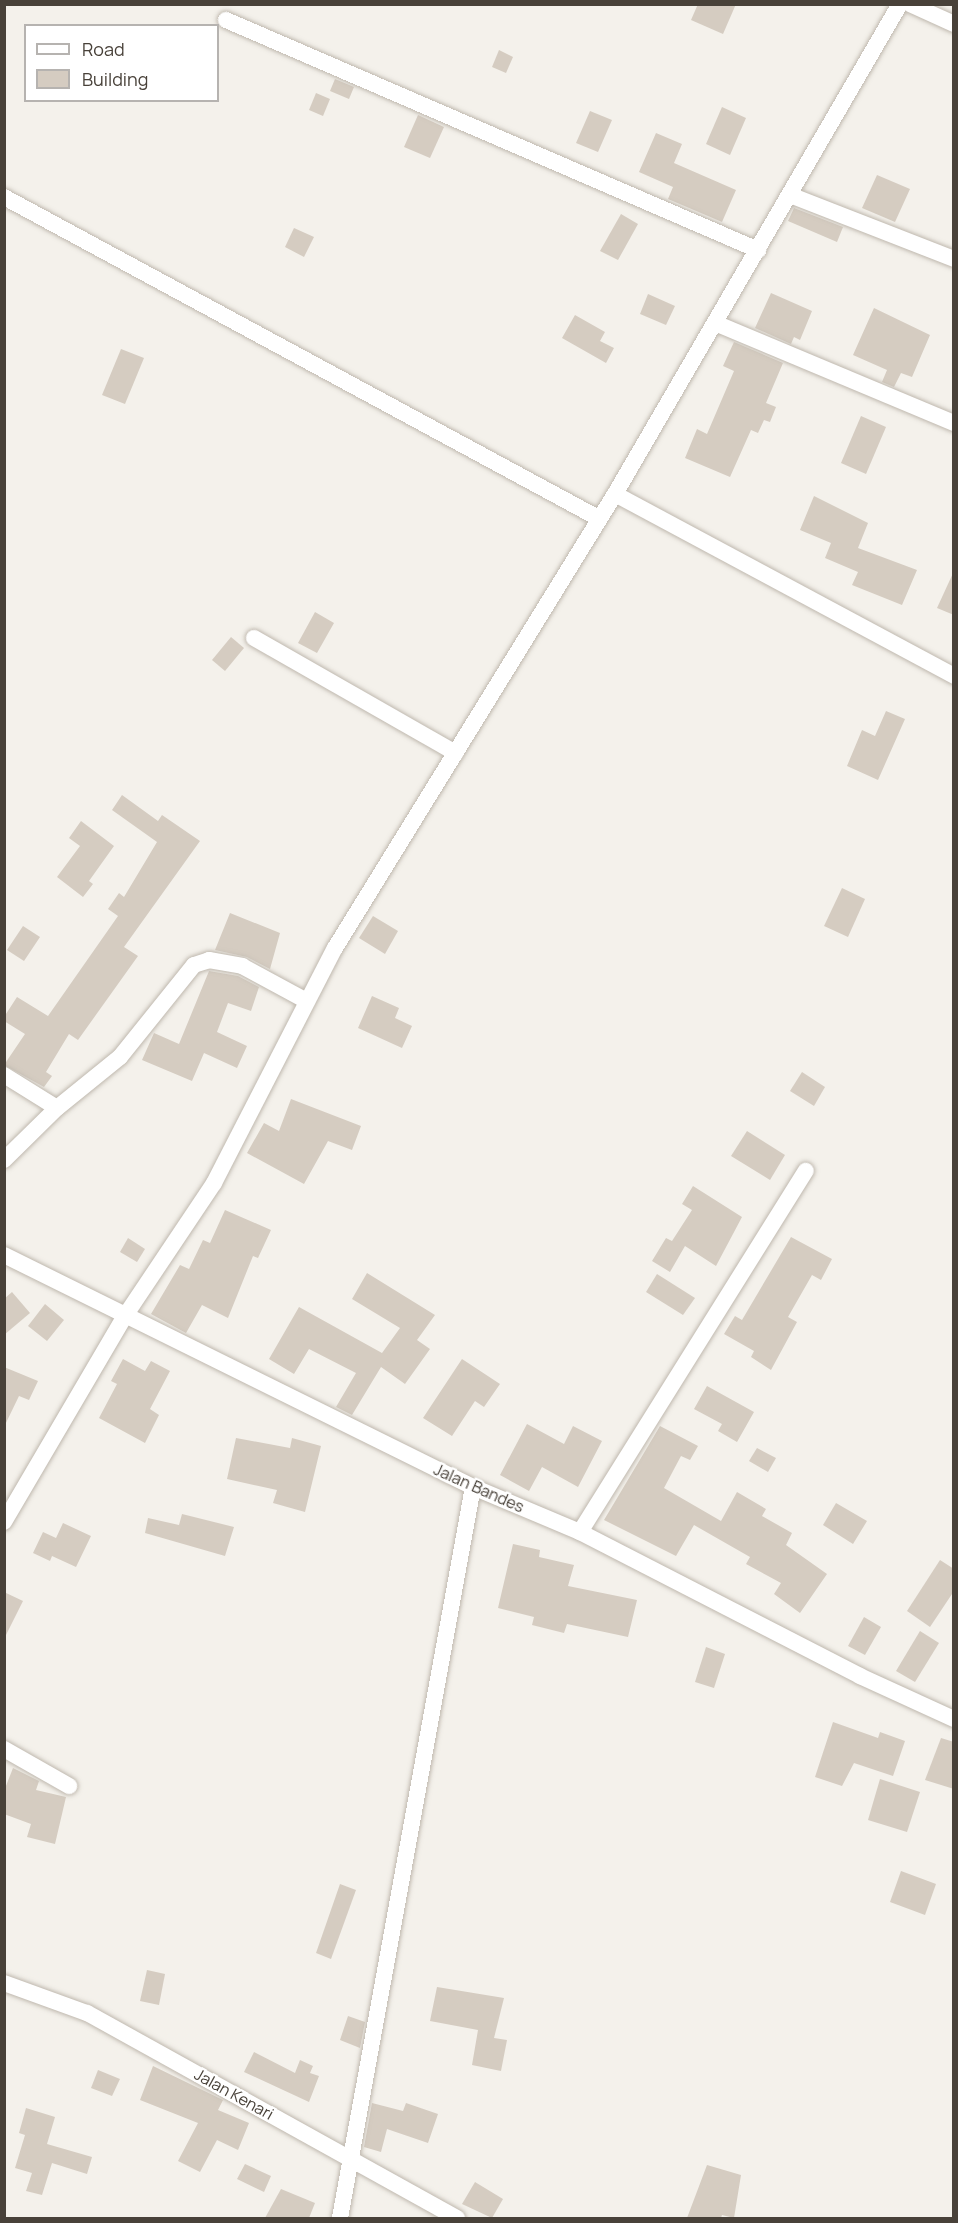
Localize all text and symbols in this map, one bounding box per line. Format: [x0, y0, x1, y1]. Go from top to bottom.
legend [24, 24, 219, 102]
text: Road [82, 37, 125, 61]
text: Building [82, 67, 148, 91]
street label: Jalan Bandes [431, 1460, 527, 1516]
street label: Jalan Kenari [191, 2064, 277, 2124]

